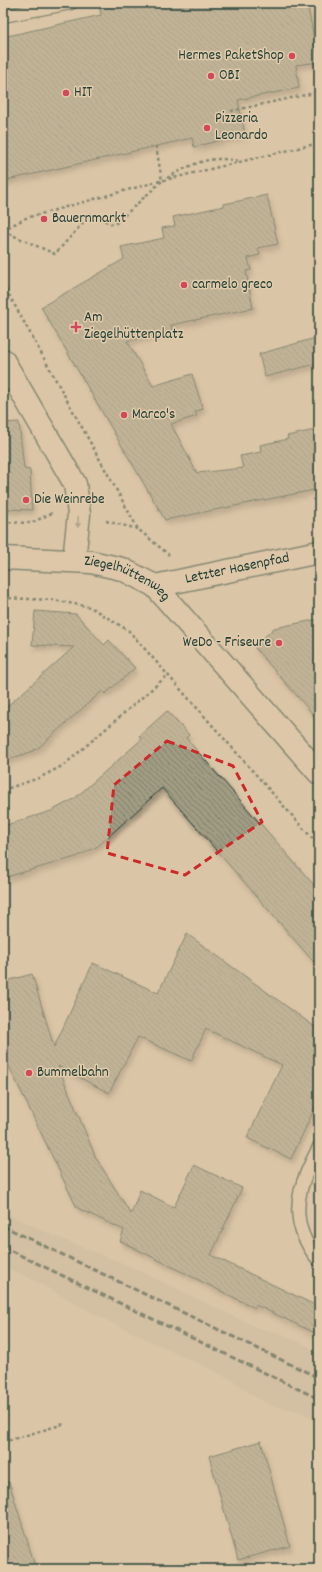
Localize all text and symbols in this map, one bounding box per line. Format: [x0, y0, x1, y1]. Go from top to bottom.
place label: Hermes PaketShop [178, 45, 284, 67]
marker: Hermes PaketShop [287, 51, 297, 61]
place label: OBI [219, 65, 240, 87]
marker: OBI [206, 71, 216, 81]
place label: HIT [74, 82, 92, 104]
marker: HIT [61, 88, 71, 98]
place label: Pizzeria Leonardo [215, 108, 268, 147]
marker: Pizzeria Leonardo [202, 123, 212, 133]
place label: Bauernmarkt [52, 208, 127, 230]
marker: Bauernmarkt [39, 214, 49, 224]
place label: carmelo greco [192, 274, 273, 296]
marker: carmelo greco [179, 280, 189, 290]
place label: Am Ziegelhüttenplatz [84, 307, 184, 346]
marker: Am Ziegelhüttenplatz [71, 322, 81, 332]
place label: Marco's [132, 404, 175, 426]
marker: Marco's [119, 410, 129, 420]
place label: Die Weinrebe [34, 489, 105, 511]
marker: Die Weinrebe [21, 495, 31, 505]
one-way arrow [75, 516, 82, 528]
street label: Letzter Hasenpfad [183, 547, 291, 590]
street label: Ziegelhüttenweg [84, 551, 175, 607]
place label: WeDo - Friseure [183, 632, 271, 654]
marker: WeDo - Friseure [274, 638, 284, 648]
place label: Bummelbahn [37, 1062, 109, 1084]
marker: Bummelbahn [24, 1068, 34, 1078]

